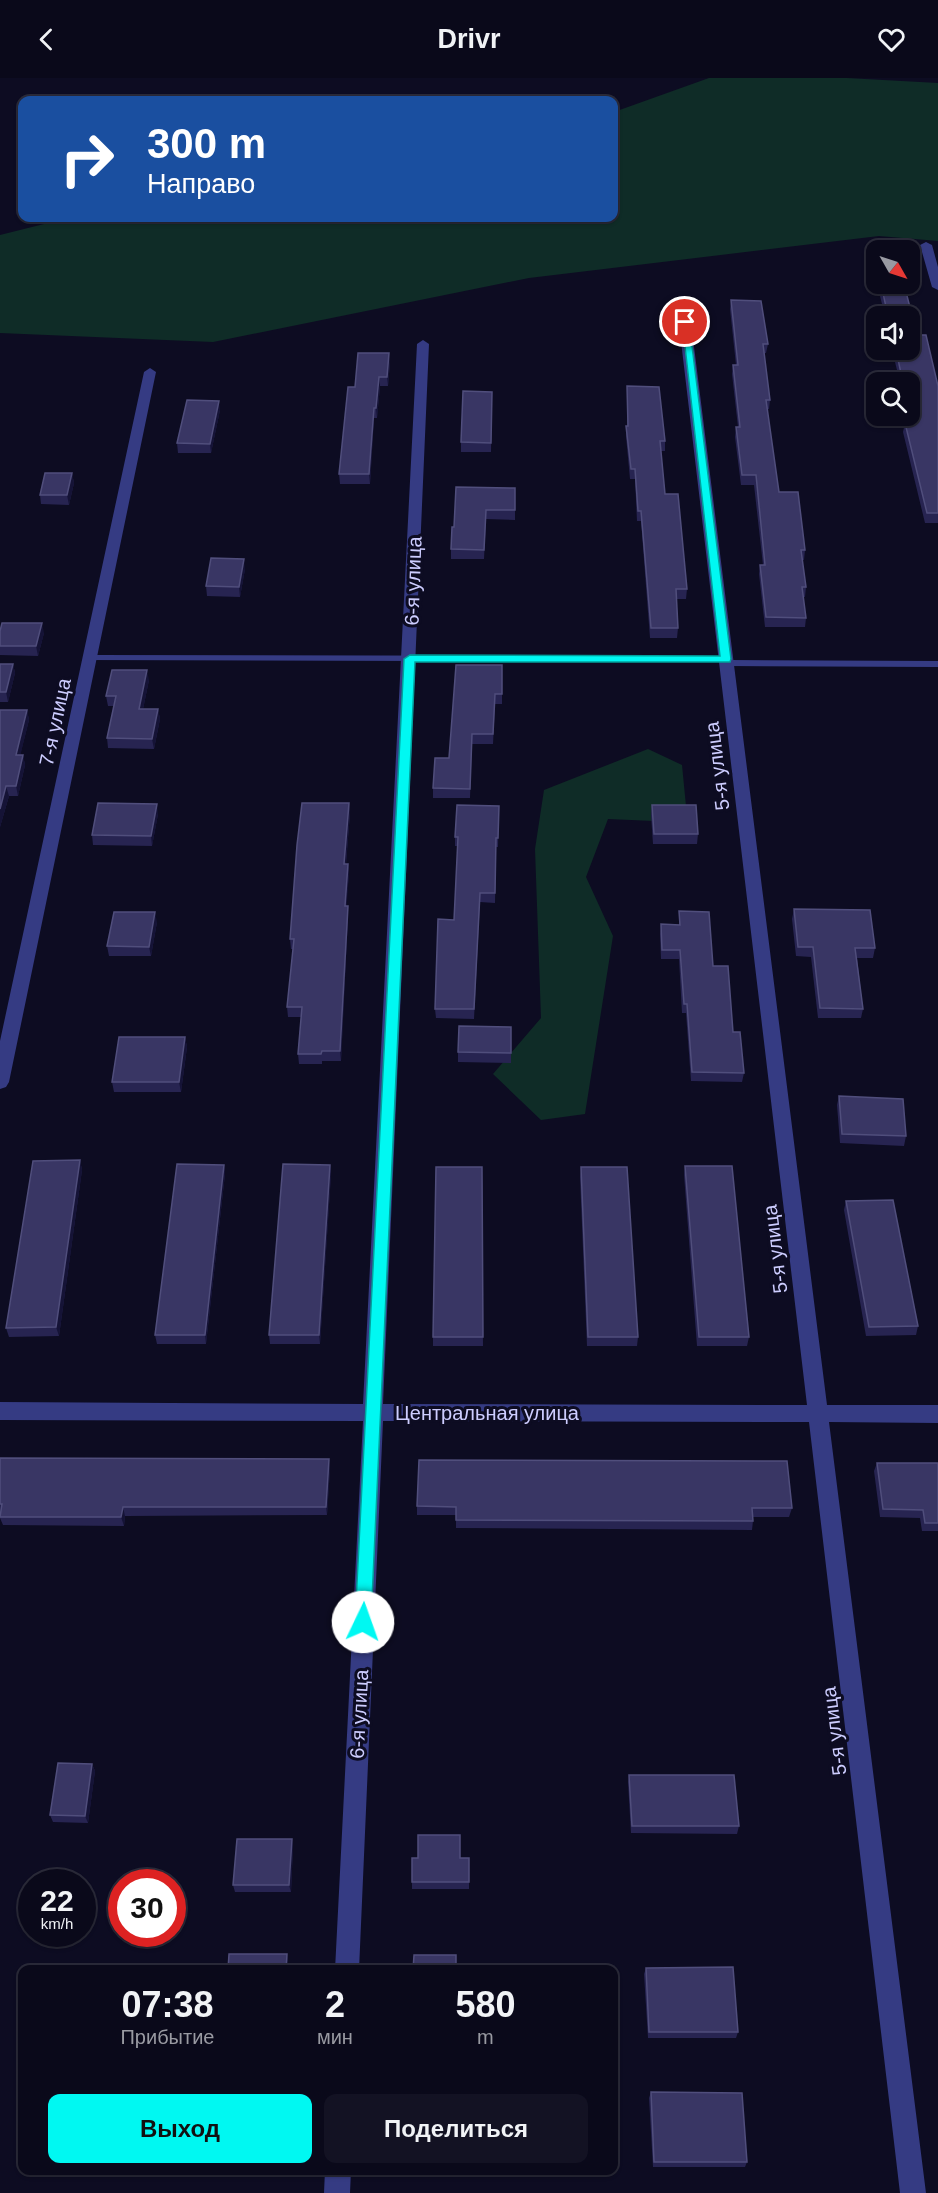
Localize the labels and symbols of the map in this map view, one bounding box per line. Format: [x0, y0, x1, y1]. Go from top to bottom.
north arrow [866, 240, 920, 294]
pin [659, 296, 710, 347]
street label: 6-я улица [400, 535, 426, 626]
street label: 7-я улица [35, 675, 75, 768]
street label: 5-я улица [701, 720, 733, 812]
street label: 5-я улица [759, 1203, 791, 1295]
street label: Центральная улица [395, 1402, 580, 1424]
position arrow [331, 1590, 395, 1654]
street label: 6-я улица [346, 1668, 372, 1759]
street label: 5-я улица [818, 1685, 850, 1777]
speed limit sign: 30 [108, 1869, 186, 1947]

